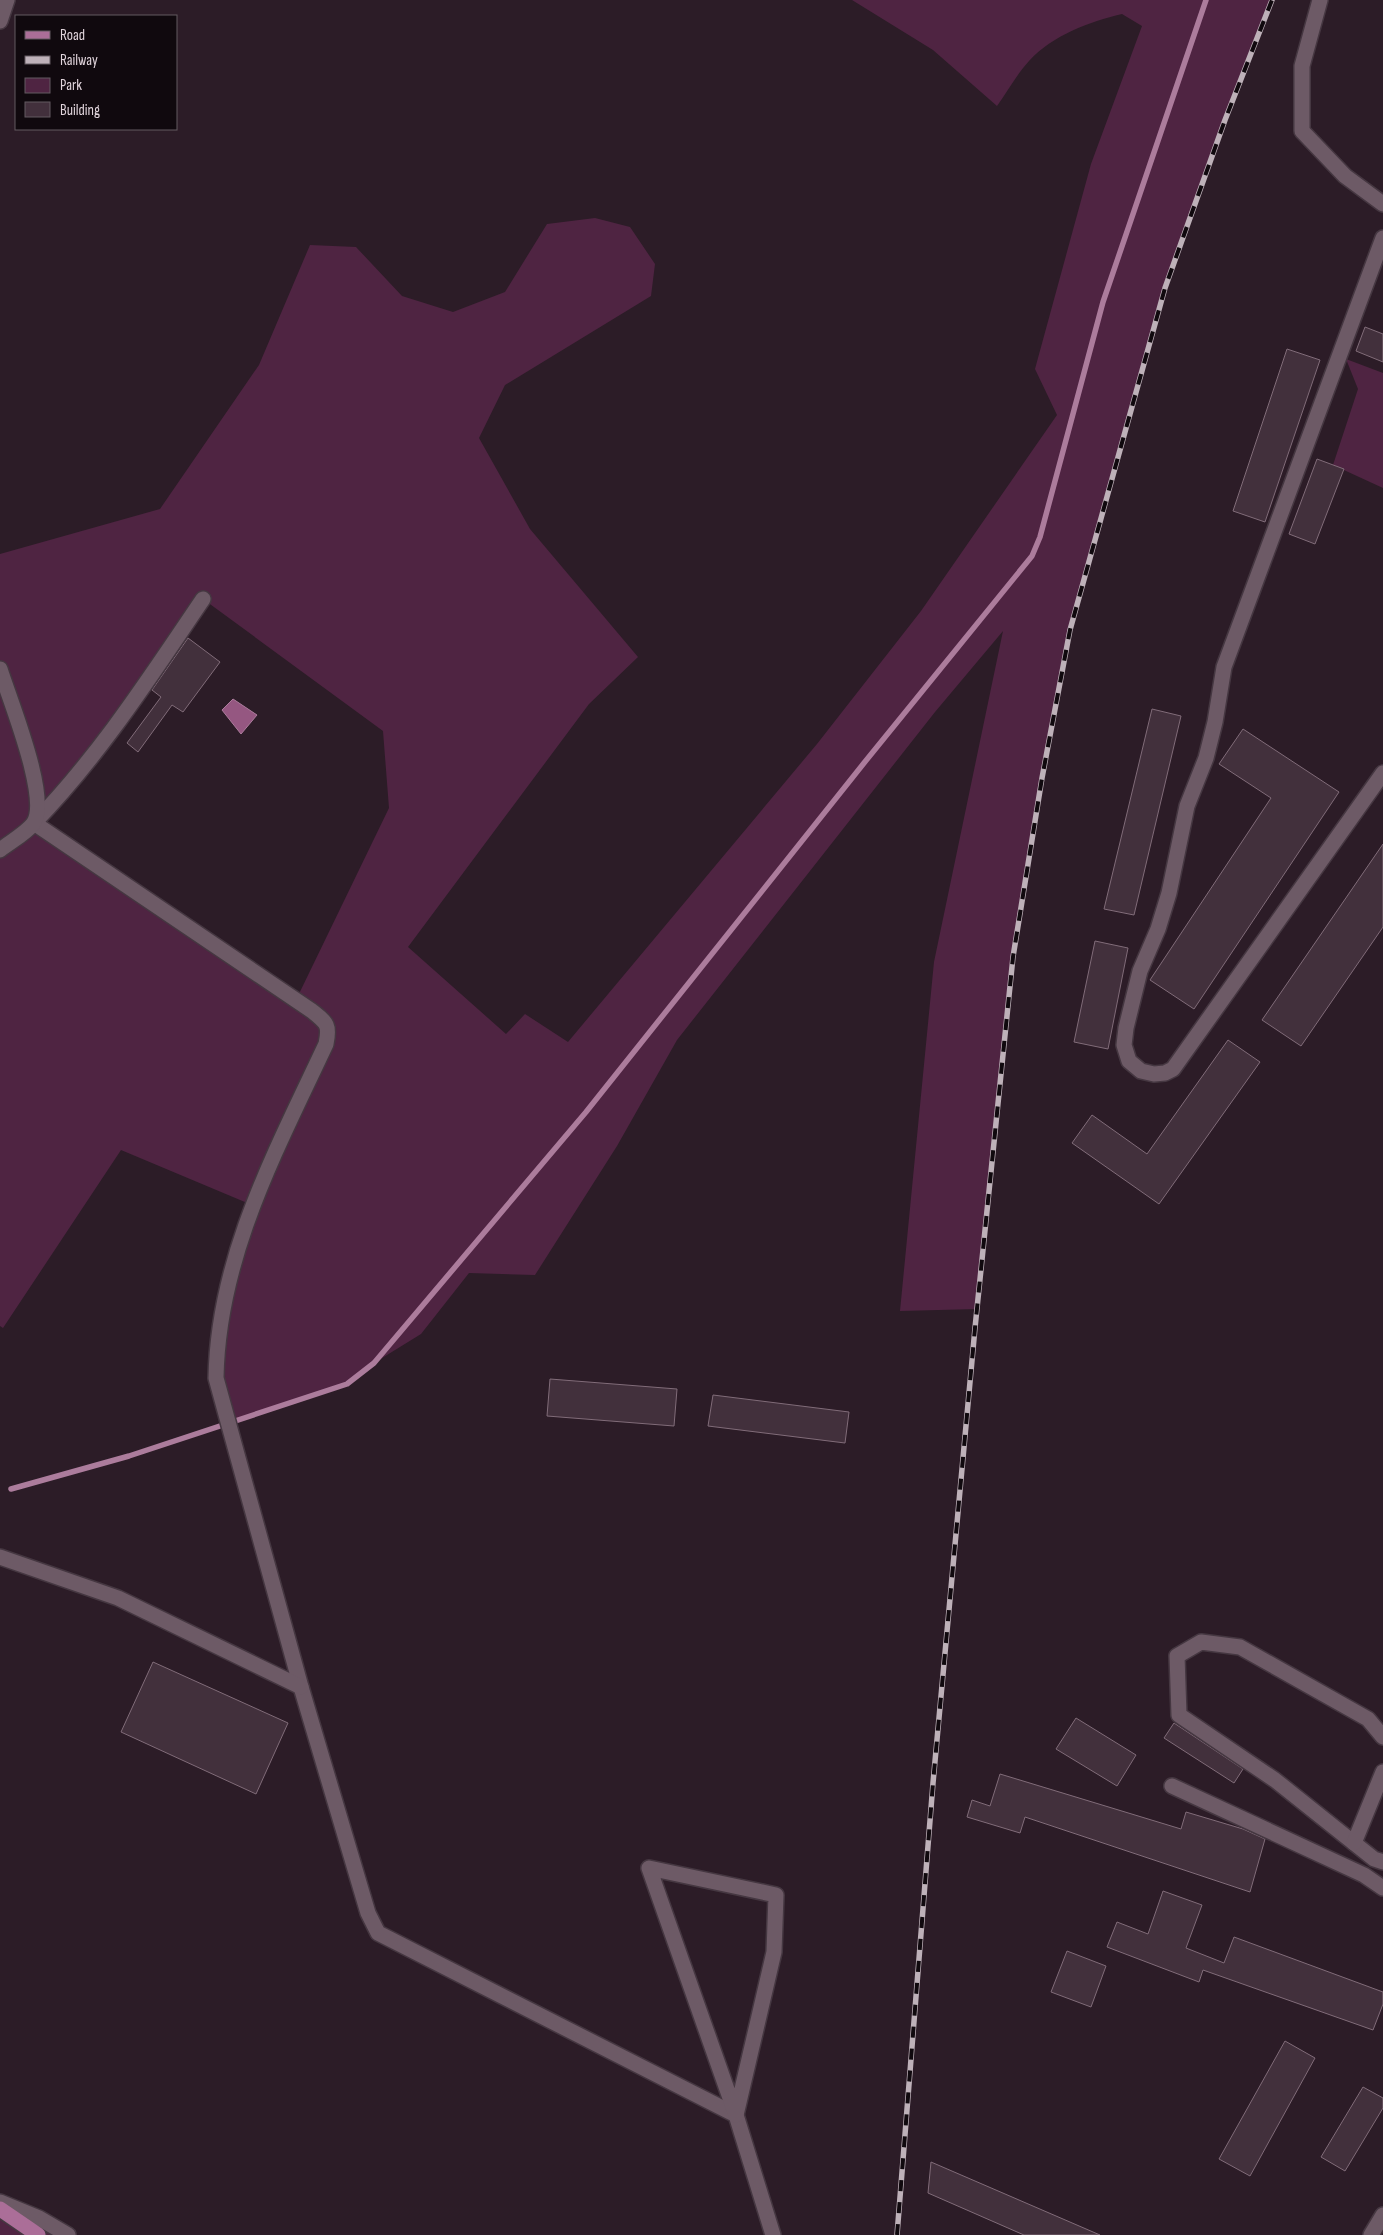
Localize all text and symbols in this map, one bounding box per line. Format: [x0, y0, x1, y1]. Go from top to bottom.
legend [15, 15, 178, 130]
text: Road [60, 26, 85, 45]
text: Railway [60, 51, 98, 70]
text: Park [60, 76, 82, 95]
text: Building [60, 101, 100, 120]

